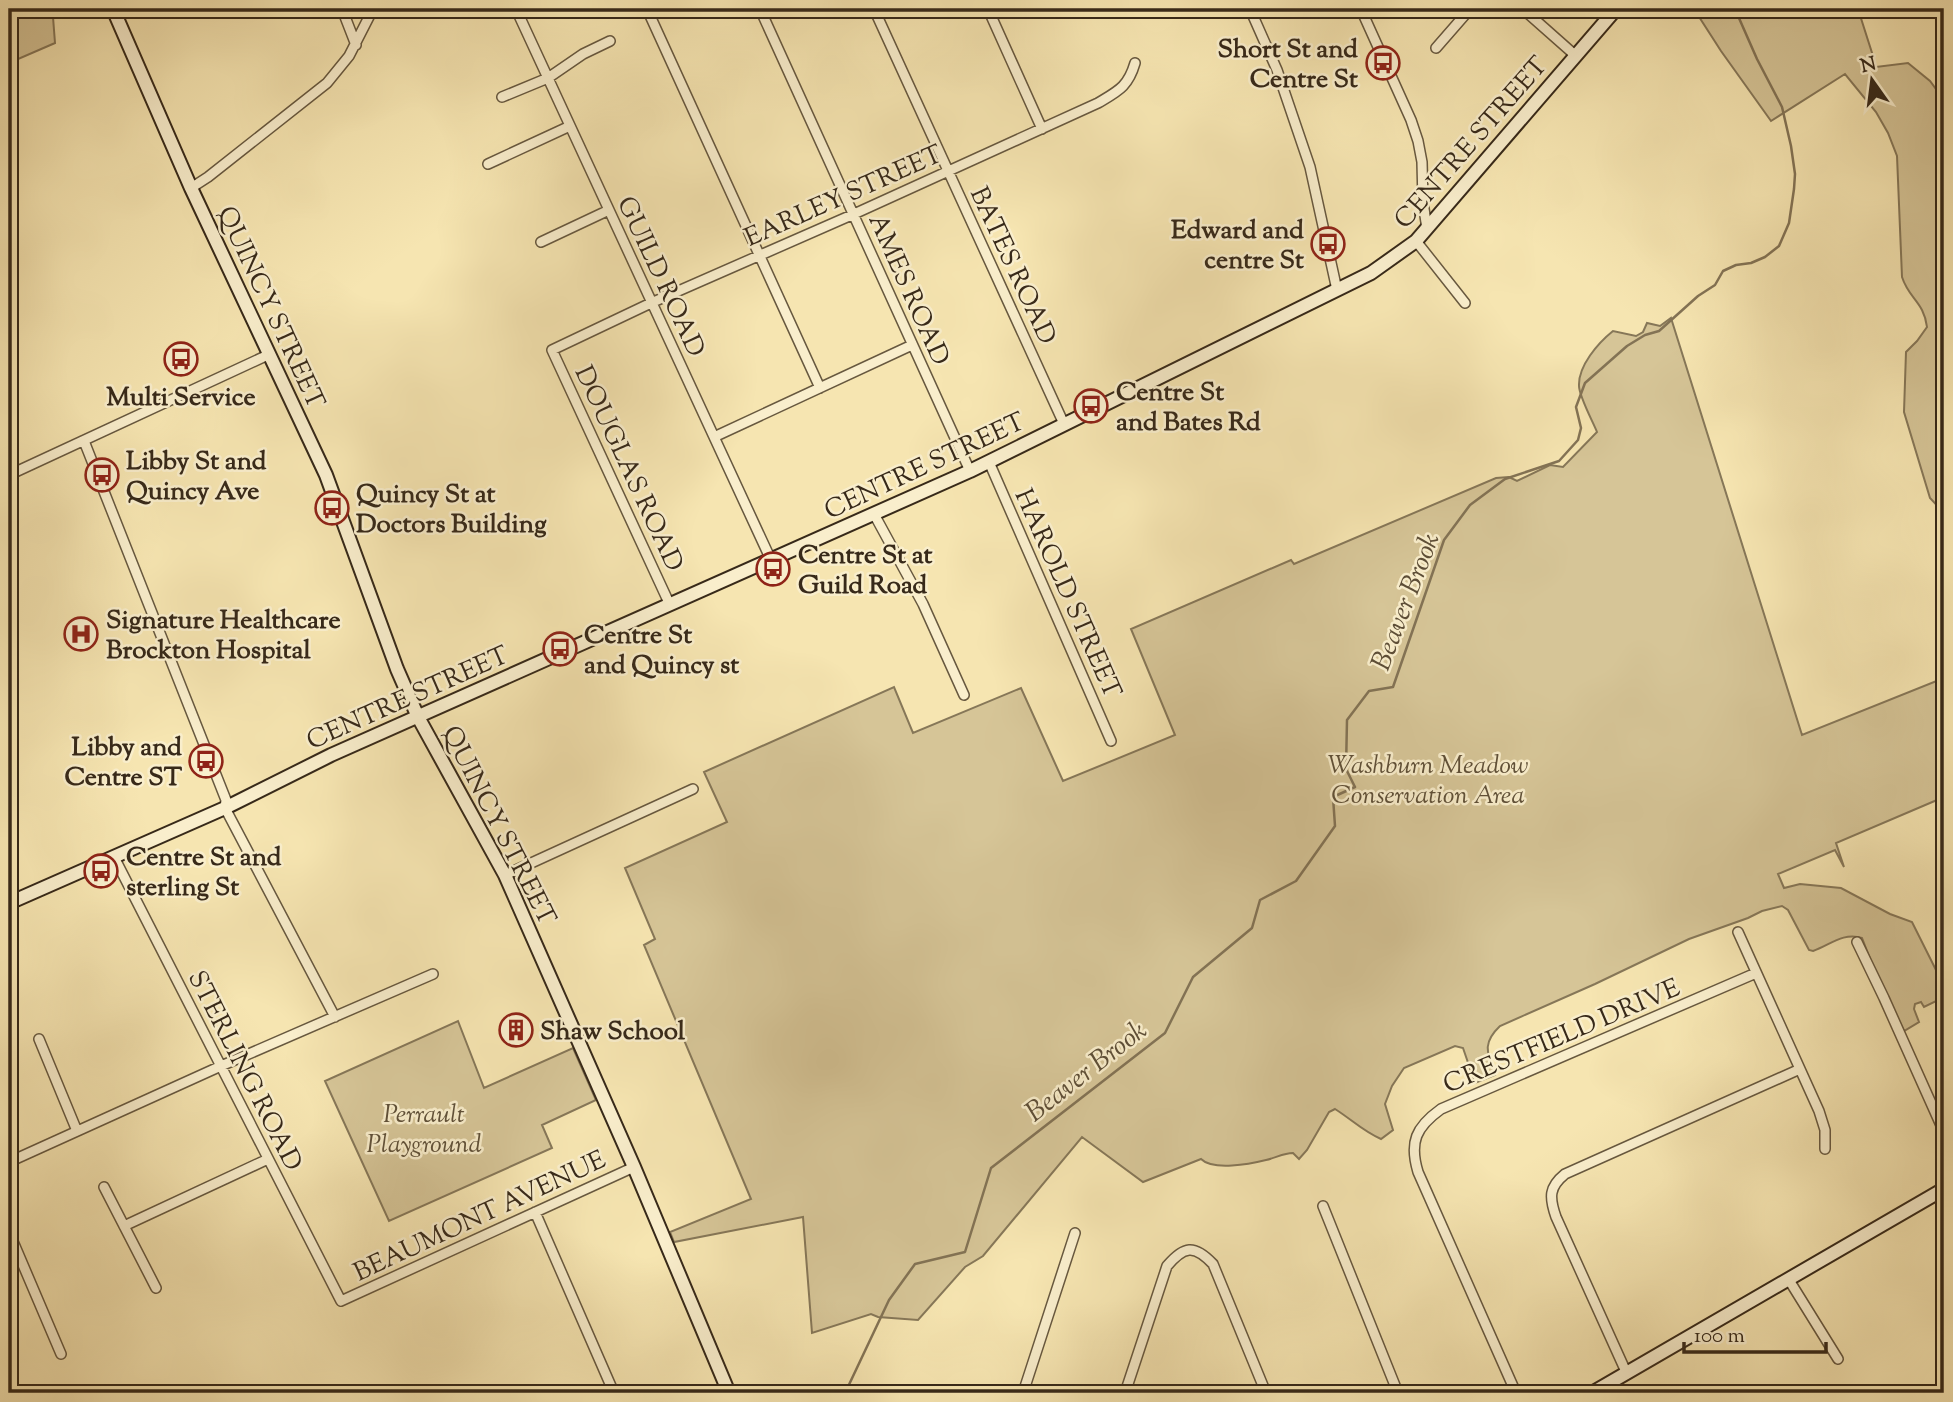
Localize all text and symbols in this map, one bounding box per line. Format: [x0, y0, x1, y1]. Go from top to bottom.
place label: Short St and Centre St [1217, 32, 1358, 99]
bus stop icon: Short St and Centre St [1364, 44, 1402, 82]
north arrow [1838, 46, 1908, 116]
street label: CENTRE STREET [1386, 49, 1557, 238]
text: N [1858, 51, 1879, 81]
street label: EARLEY STREET [739, 137, 949, 258]
street label: BATES ROAD [959, 181, 1064, 351]
street label: GUILD ROAD [606, 191, 713, 363]
street label: QUINCY STREET [207, 201, 333, 415]
street label: AMES ROAD [858, 208, 958, 372]
place label: Edward and centre St [1171, 213, 1304, 280]
bus stop icon: Edward and centre St [1309, 225, 1347, 263]
bus stop icon: Multi Service [162, 340, 200, 378]
street label: DOUGLAS ROAD [564, 360, 692, 578]
place label: Centre St and Bates Rd [1116, 375, 1261, 442]
place label: Multi Service [106, 380, 256, 417]
bus stop icon: Centre St and Bates Rd [1072, 387, 1110, 425]
street label: CENTRE STREET [819, 404, 1032, 530]
place label: Libby St and Quincy Ave [126, 444, 267, 511]
bus stop icon: Libby St and Quincy Ave [83, 456, 121, 494]
place label: Quincy St at Doctors Building [356, 477, 547, 544]
street label: HAROLD STREET [1004, 483, 1130, 705]
bus stop icon: Quincy St at Doctors Building [313, 489, 351, 527]
water label: Beaver Brook [1362, 527, 1452, 677]
place label: Centre St at Guild Road [798, 538, 932, 605]
bus stop icon: Centre St at Guild Road [754, 550, 792, 588]
place label: Signature Healthcare Brockton Hospital [106, 603, 341, 670]
hospital icon: Signature Healthcare Brockton Hospital [62, 615, 100, 653]
place label: Centre St and Quincy st [584, 618, 739, 685]
bus stop icon: Centre St and Quincy st [541, 630, 579, 668]
street label: CENTRE STREET [301, 638, 515, 760]
street label: QUINCY STREET [431, 720, 564, 932]
place label: Libby and Centre ST [64, 730, 183, 797]
bus stop icon: Libby and Centre ST [187, 742, 225, 780]
park label: Washburn Meadow Conservation Area [1328, 748, 1529, 815]
place label: Centre St and sterling St [126, 840, 282, 907]
bus stop icon: Centre St and sterling St [82, 852, 120, 890]
street label: STERLING ROAD [177, 965, 310, 1178]
street label: CRESTFIELD DRIVE [1438, 971, 1686, 1104]
building icon: Shaw School [497, 1011, 535, 1049]
water label: Beaver Brook [1018, 1012, 1156, 1133]
place label: Shaw School [540, 1014, 686, 1051]
park label: Perrault Playground [367, 1097, 482, 1164]
street label: BEAUMONT AVENUE [348, 1142, 613, 1292]
scale bar [1684, 1311, 1825, 1355]
text: 100 m [1694, 1322, 1745, 1352]

